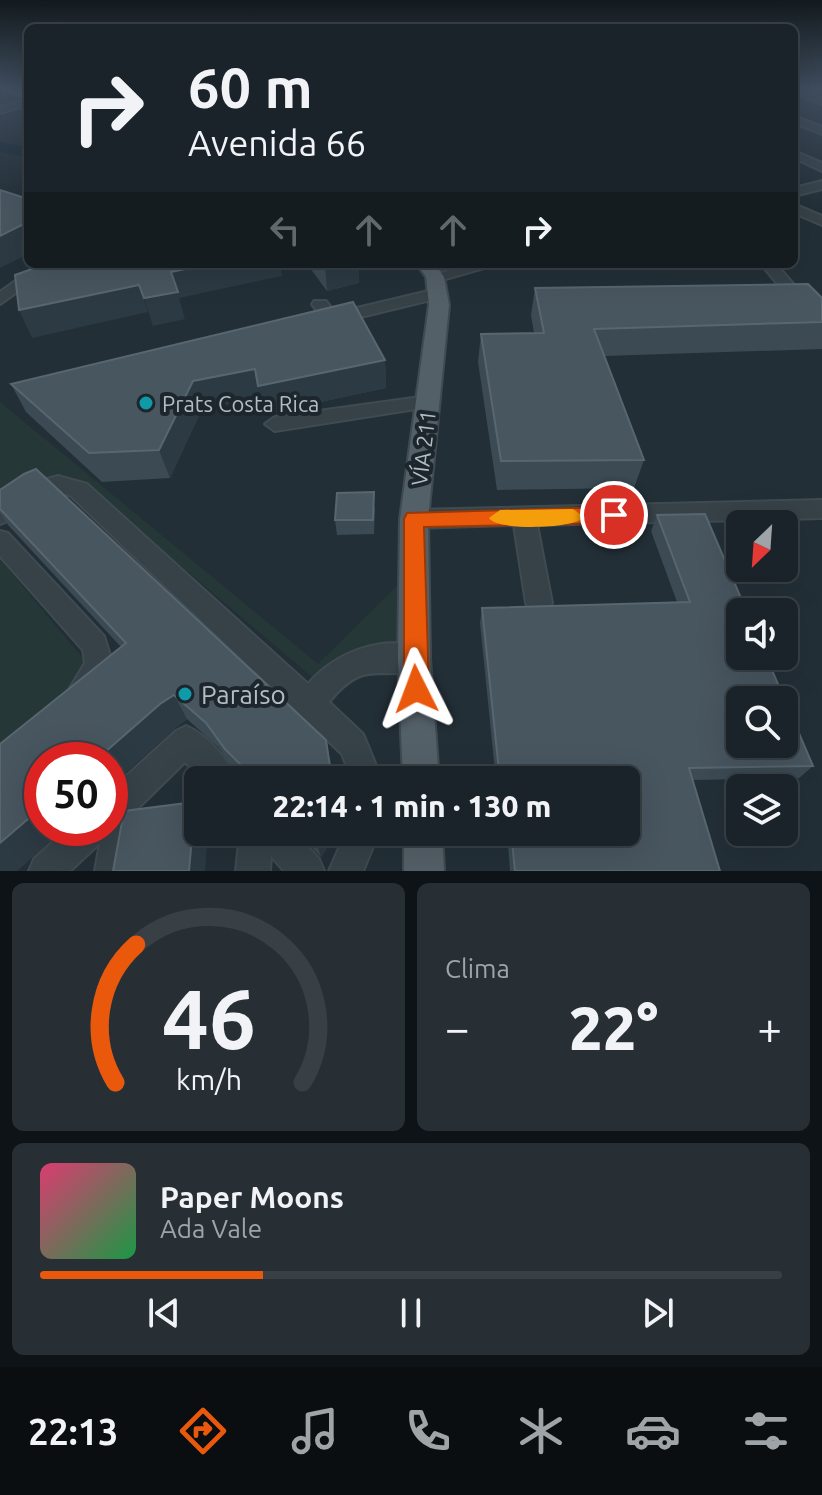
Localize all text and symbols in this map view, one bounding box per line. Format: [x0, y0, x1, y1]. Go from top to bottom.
icon: right [56, 56, 160, 160]
text: 60 m [188, 56, 313, 119]
text: Avenida 66 [188, 122, 366, 163]
icon: left [263, 208, 307, 252]
icon: ahead [347, 208, 391, 252]
icon: ahead [431, 208, 475, 252]
icon: right [515, 208, 559, 252]
place label: Prats Costa Rica [162, 391, 319, 416]
marker: Prats Costa Rica [137, 394, 155, 412]
street label: VÍA 211 [405, 409, 440, 487]
pin [580, 481, 648, 549]
icon: arrive [592, 493, 636, 537]
north arrow [726, 510, 798, 582]
map controls [726, 510, 798, 846]
button: sound [726, 598, 798, 670]
position arrow [374, 647, 458, 731]
place label: Paraíso [201, 680, 286, 709]
marker: Paraíso [176, 685, 194, 703]
button: search [726, 686, 798, 758]
speed limit sign: 50 [24, 742, 128, 846]
button: layers [726, 774, 798, 846]
text: 22:14 · 1 min · 130 m [273, 789, 551, 823]
text: Clima [445, 954, 510, 983]
text: 46 [162, 971, 255, 1065]
text: 22° [569, 994, 658, 1061]
text: − [445, 1003, 470, 1052]
text: + [757, 1003, 782, 1052]
text: km/h [176, 1063, 242, 1095]
text: Paper Moons [160, 1180, 344, 1214]
text: Ada Vale [160, 1214, 262, 1243]
icon: previous [142, 1291, 186, 1335]
icon: pause [389, 1291, 433, 1335]
icon: next [636, 1291, 680, 1335]
icon: directions [175, 1403, 231, 1459]
icon: music [287, 1403, 343, 1459]
icon: phone [400, 1403, 456, 1459]
icon: climate [513, 1403, 569, 1459]
icon: car [625, 1403, 681, 1459]
icon: filters [738, 1403, 794, 1459]
text: 22:13 [28, 1411, 118, 1452]

